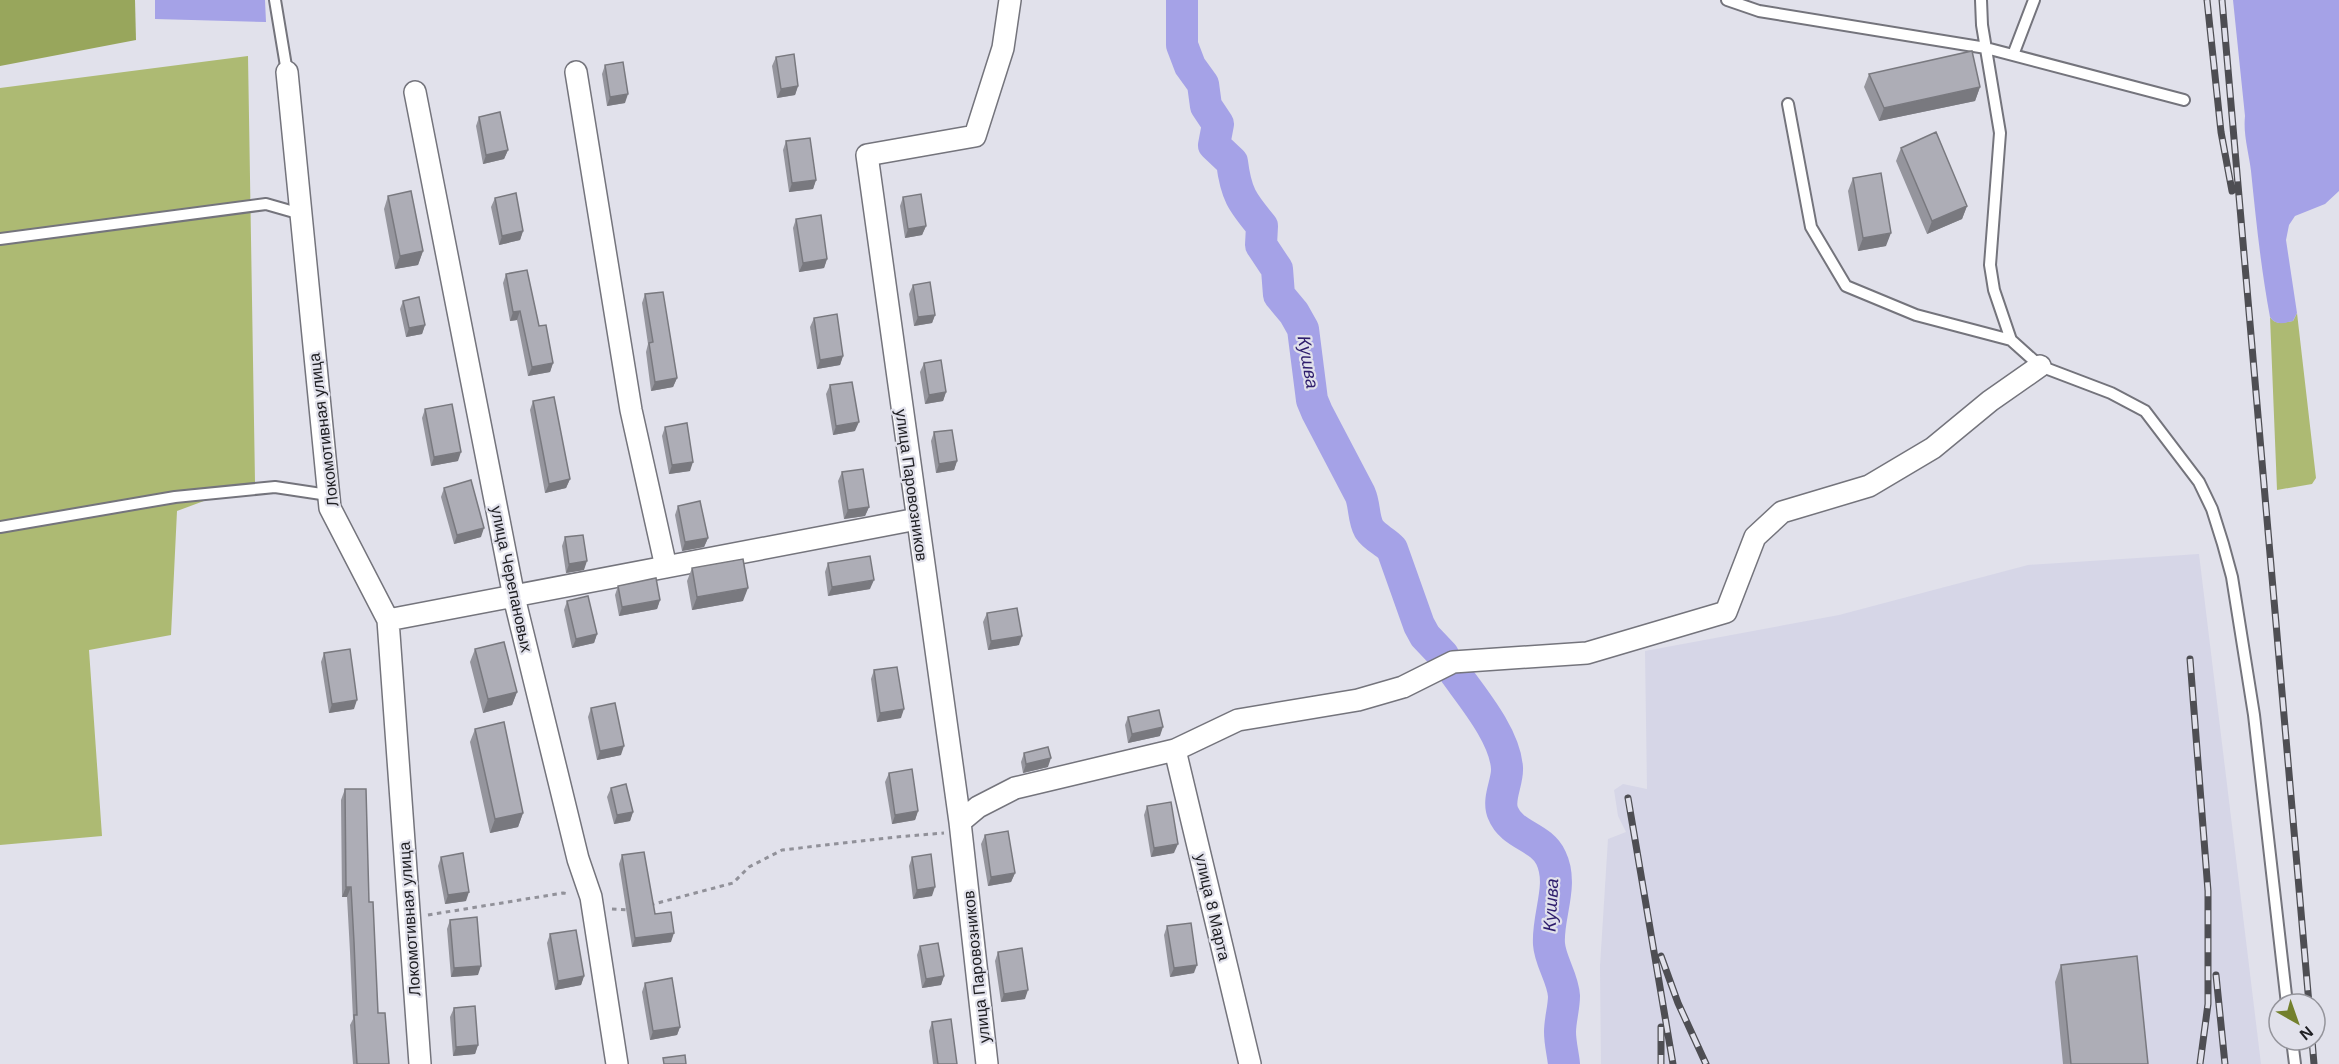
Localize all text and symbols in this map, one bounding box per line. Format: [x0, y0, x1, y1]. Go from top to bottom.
water label: Кушва [1294, 334, 1322, 390]
street label: Локомотивная улица [306, 352, 341, 508]
street label: улица Паровозников [892, 408, 931, 562]
street label: улица Черепановых [488, 504, 535, 654]
street label: Локомотивная улица [396, 841, 423, 997]
street label: улица 8 Марта [1192, 852, 1233, 962]
water label: Кушва [1540, 878, 1562, 932]
street label: улица Паровозников [960, 890, 993, 1044]
north arrow [2267, 992, 2327, 1052]
text: N [2296, 1023, 2316, 1043]

